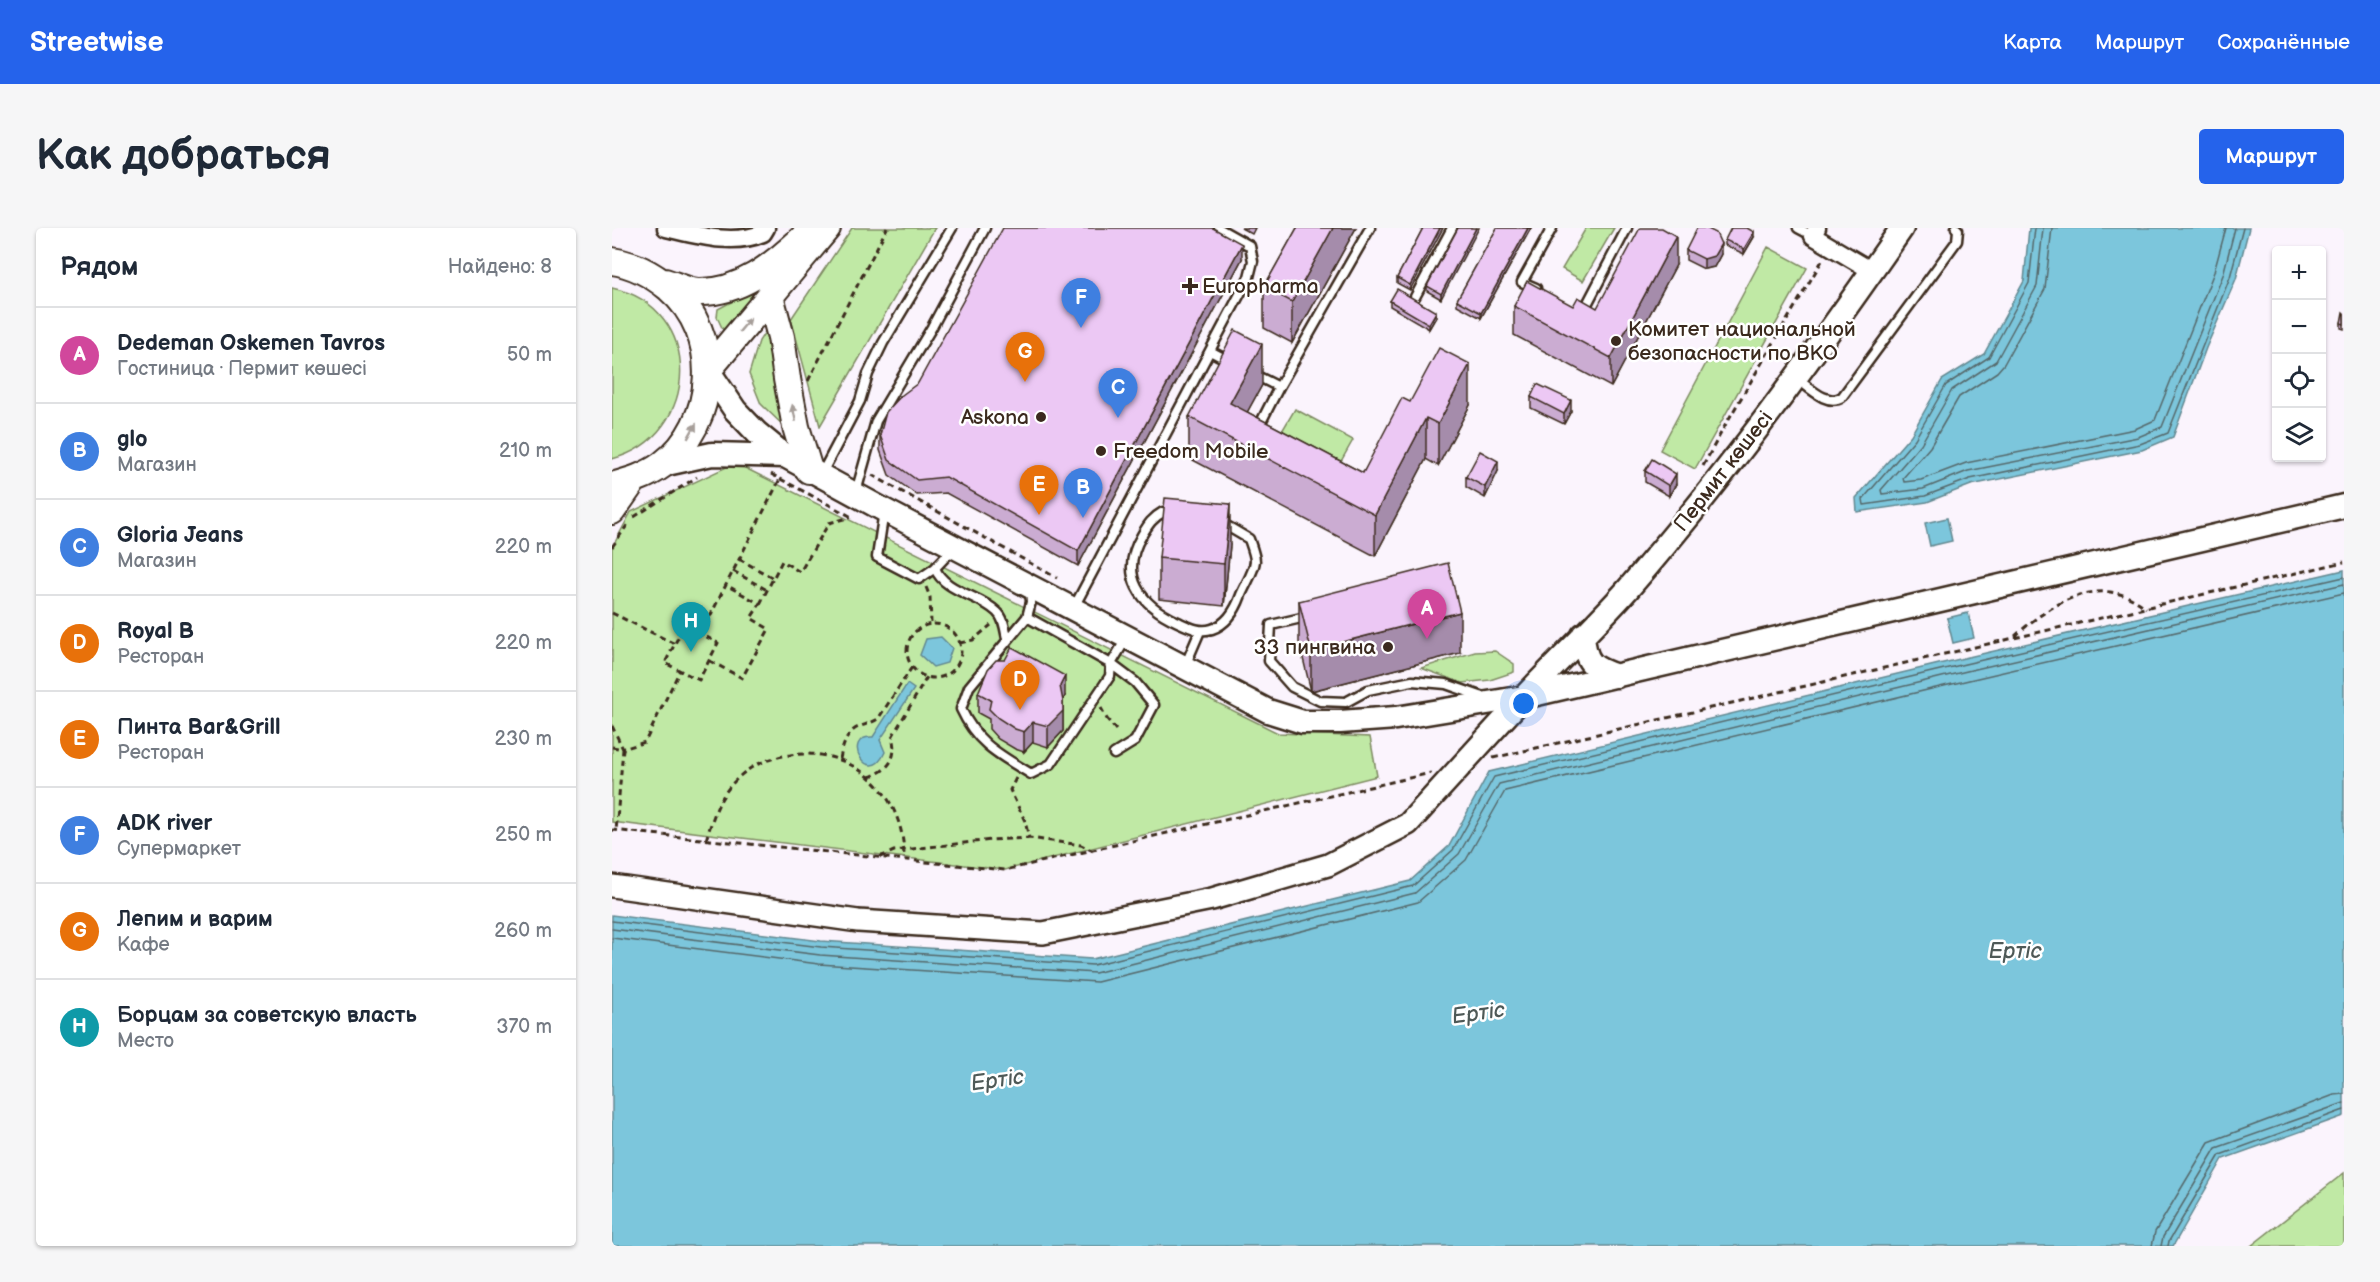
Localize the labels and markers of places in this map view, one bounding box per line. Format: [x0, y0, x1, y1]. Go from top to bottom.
place label: Europharma [1202, 274, 1319, 299]
pin: F [1062, 279, 1100, 328]
marker: Europharma [1183, 279, 1197, 293]
place label: Комитет национальной безопасности по ВКО [1628, 317, 1856, 366]
pin: G [1006, 332, 1044, 382]
marker: Комитет национальной безопасности по ВКО [1609, 334, 1623, 348]
pin: C [1098, 368, 1138, 418]
place label: Askona [961, 405, 1029, 430]
marker: Askona [1034, 410, 1048, 424]
place label: Freedom Mobile [1113, 439, 1268, 464]
marker: Freedom Mobile [1094, 444, 1108, 458]
pin: E [1020, 466, 1058, 515]
pin: B [1064, 468, 1102, 518]
pin: A [1408, 590, 1446, 639]
pin: H [672, 602, 710, 652]
place label: 33 пингвина [1254, 635, 1377, 660]
marker: 33 пингвина [1381, 640, 1395, 654]
pin: D [1000, 660, 1040, 710]

